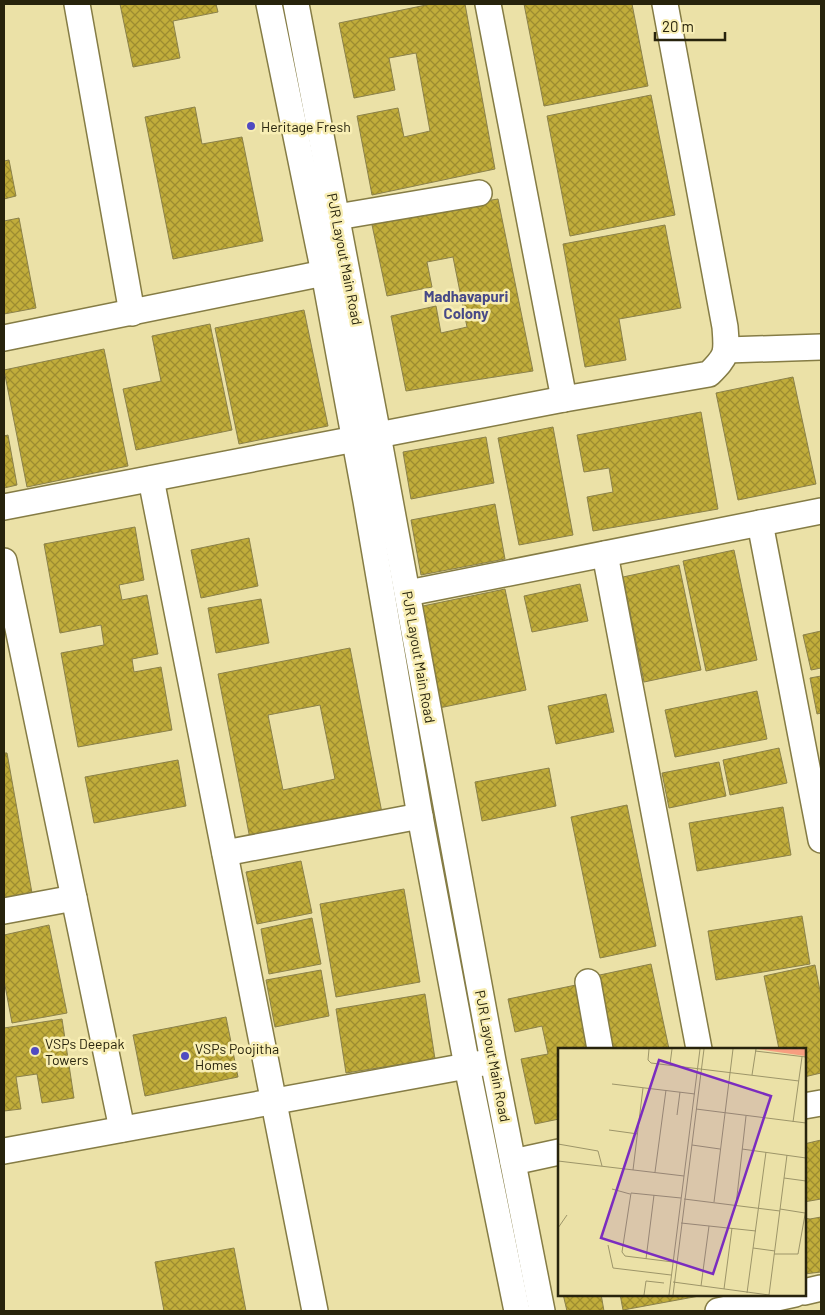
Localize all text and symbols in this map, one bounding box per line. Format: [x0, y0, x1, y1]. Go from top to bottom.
scale bar [655, 10, 725, 42]
text: 20 m [662, 17, 694, 35]
place label: Heritage Fresh [261, 118, 351, 135]
marker: Heritage Fresh [245, 120, 257, 132]
street label: PJR Layout Main Road [324, 192, 366, 326]
district label: Madhavapuri Colony [424, 287, 508, 322]
street label: PJR Layout Main Road [399, 590, 439, 724]
street label: PJR Layout Main Road [472, 989, 514, 1123]
place label: VSPs Deepak Towers [45, 1035, 124, 1068]
place label: VSPs Poojitha Homes [195, 1040, 279, 1073]
marker: VSPs Deepak Towers [29, 1045, 41, 1057]
inset map [558, 1048, 805, 1295]
marker: VSPs Poojitha Homes [179, 1050, 191, 1062]

